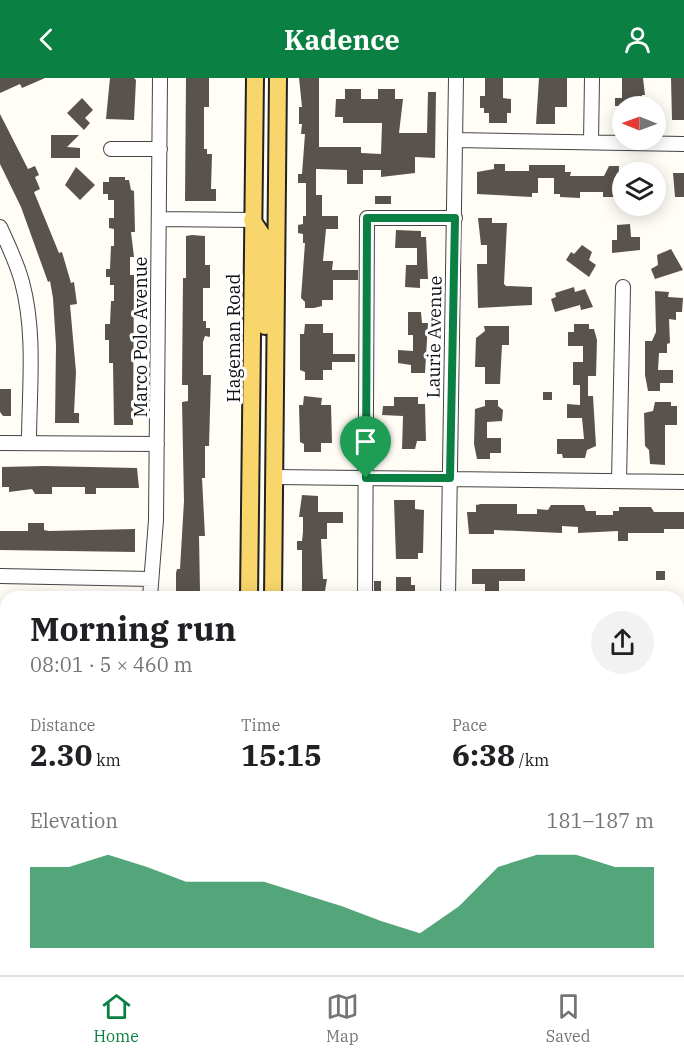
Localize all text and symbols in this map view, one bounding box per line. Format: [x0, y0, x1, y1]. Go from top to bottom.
text: Kadence [284, 22, 400, 57]
icon: back [30, 23, 63, 56]
icon: person [621, 23, 654, 56]
north arrow [612, 96, 666, 150]
map controls [612, 96, 666, 216]
button: layers [612, 162, 666, 216]
street label: Marco Polo Avenue [129, 257, 152, 417]
street label: Hageman Road [222, 274, 245, 402]
street label: Laurie Avenue [421, 276, 447, 398]
pin [340, 416, 391, 478]
icon: arrive [349, 425, 382, 458]
text: Morning run [30, 607, 236, 650]
button: share [591, 611, 654, 674]
text: 08:01 · 5 × 460 m [30, 651, 193, 678]
text: Distance [30, 715, 95, 735]
text: Time [241, 715, 280, 735]
text: Pace [452, 715, 487, 735]
text: 2.30 [30, 735, 92, 774]
text: 15:15 [241, 735, 322, 774]
text: 6:38 [452, 735, 515, 774]
text: km [92, 750, 121, 770]
text: /km [515, 750, 549, 770]
text: Elevation [30, 807, 118, 834]
text: 181–187 m [547, 807, 654, 834]
tab: Home [93, 990, 139, 1046]
tab: Map [326, 990, 359, 1046]
tab: Saved [546, 990, 591, 1046]

